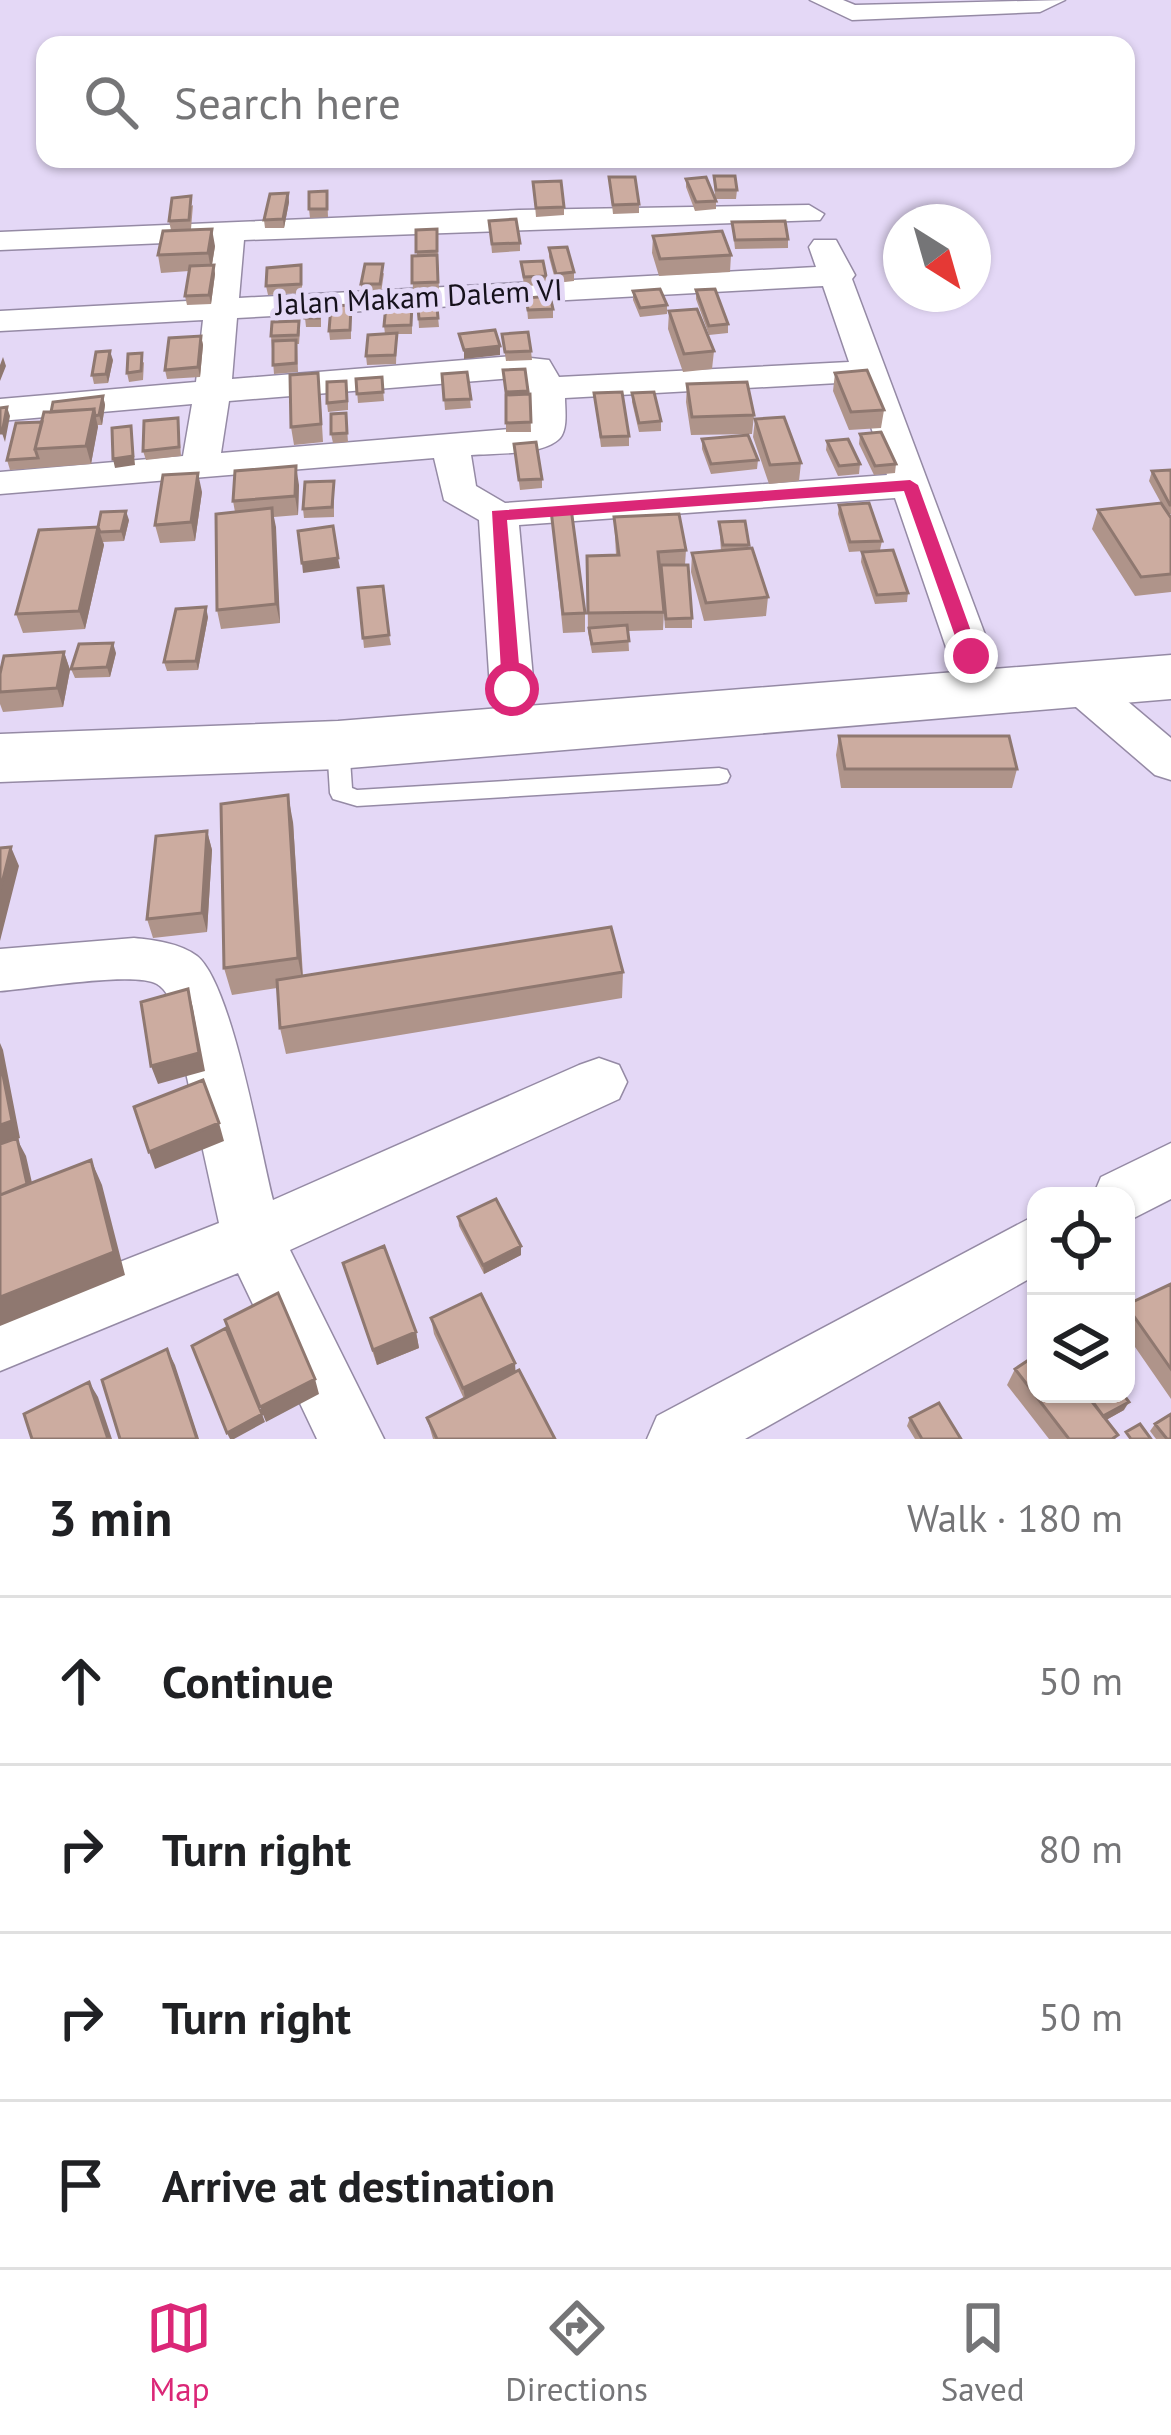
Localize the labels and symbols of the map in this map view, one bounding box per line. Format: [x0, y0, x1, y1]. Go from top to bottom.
north arrow [883, 204, 991, 312]
street label: Jalan Makam Dalem VI [272, 269, 564, 323]
route end [944, 629, 998, 683]
route start [485, 662, 539, 716]

